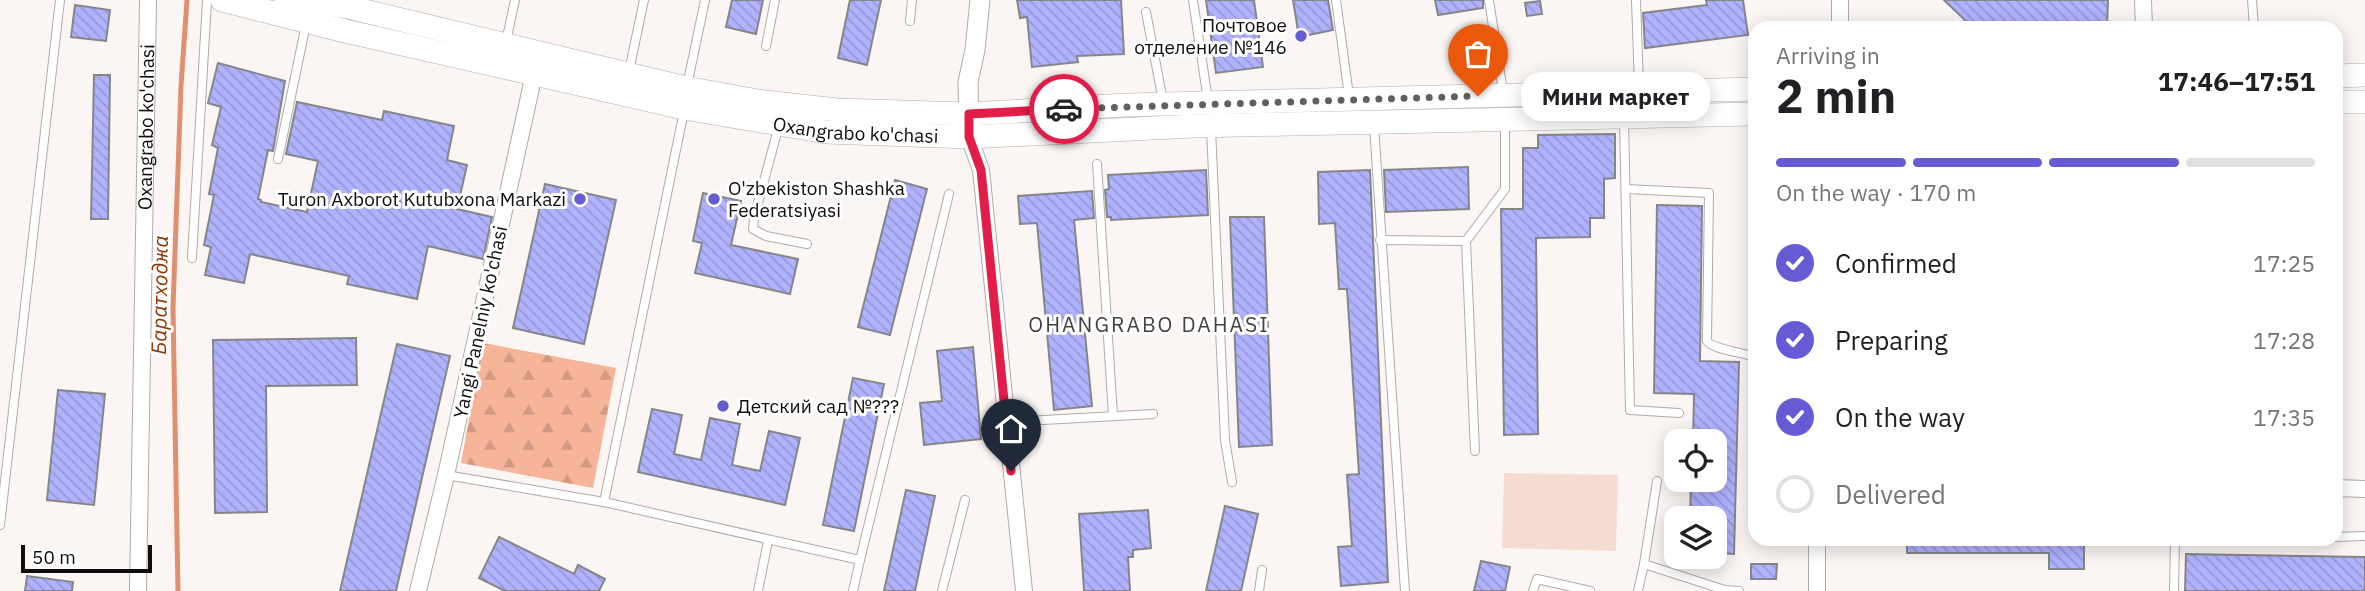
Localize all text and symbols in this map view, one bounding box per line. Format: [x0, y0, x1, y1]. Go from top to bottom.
place label: Почтовое отделение №146 [1134, 13, 1287, 59]
pin [1448, 24, 1508, 96]
marker: Почтовое отделение №146 [1293, 28, 1309, 44]
icon: bag [1459, 35, 1497, 73]
text: Arriving in [1776, 40, 1880, 70]
street label: Oxangrabo ko'chasi [132, 44, 159, 210]
text: 17:46–17:51 [2158, 64, 2315, 98]
text: 2 min [1776, 66, 1896, 126]
callout: Мини маркет [1520, 72, 1709, 120]
courier [1029, 74, 1099, 144]
text: Мини маркет [1542, 81, 1689, 111]
icon: car [1045, 90, 1083, 128]
street label: Oxangrabo ko'chasi [771, 111, 939, 148]
place label: O'zbekiston Shashka Federatsiyasi [728, 176, 905, 222]
text: On the way · 170 m [1776, 177, 1976, 207]
place label: Turon Axborot Kutubxona Markazi [278, 187, 566, 211]
marker: Turon Axborot Kutubxona Markazi [572, 191, 588, 207]
marker: O'zbekiston Shashka Federatsiyasi [706, 191, 722, 207]
street label: Yangi Panelniy ko'chasi [448, 223, 512, 421]
water label: Баратходжа [144, 235, 174, 355]
icon: check [1776, 244, 1814, 282]
text: Confirmed [1835, 246, 1957, 280]
text: 17:25 [2253, 248, 2315, 278]
district label: OHANGRABO DAHASI [1028, 310, 1270, 338]
icon: check [1776, 321, 1814, 359]
text: Preparing [1835, 323, 1948, 357]
text: 17:28 [2253, 325, 2315, 355]
place label: Детский сад №??? [737, 394, 899, 418]
marker: Детский сад №??? [715, 398, 731, 414]
icon: check [1776, 398, 1814, 436]
pin [981, 399, 1041, 471]
text: On the way [1835, 400, 1965, 434]
text: 17:35 [2253, 402, 2315, 432]
icon: home [992, 410, 1030, 448]
map controls [1664, 429, 1727, 569]
button: locate [1664, 429, 1727, 492]
text: Delivered [1835, 477, 1946, 511]
button: layers [1664, 506, 1727, 569]
scale bar [21, 542, 152, 574]
text: 50 m [32, 545, 76, 569]

